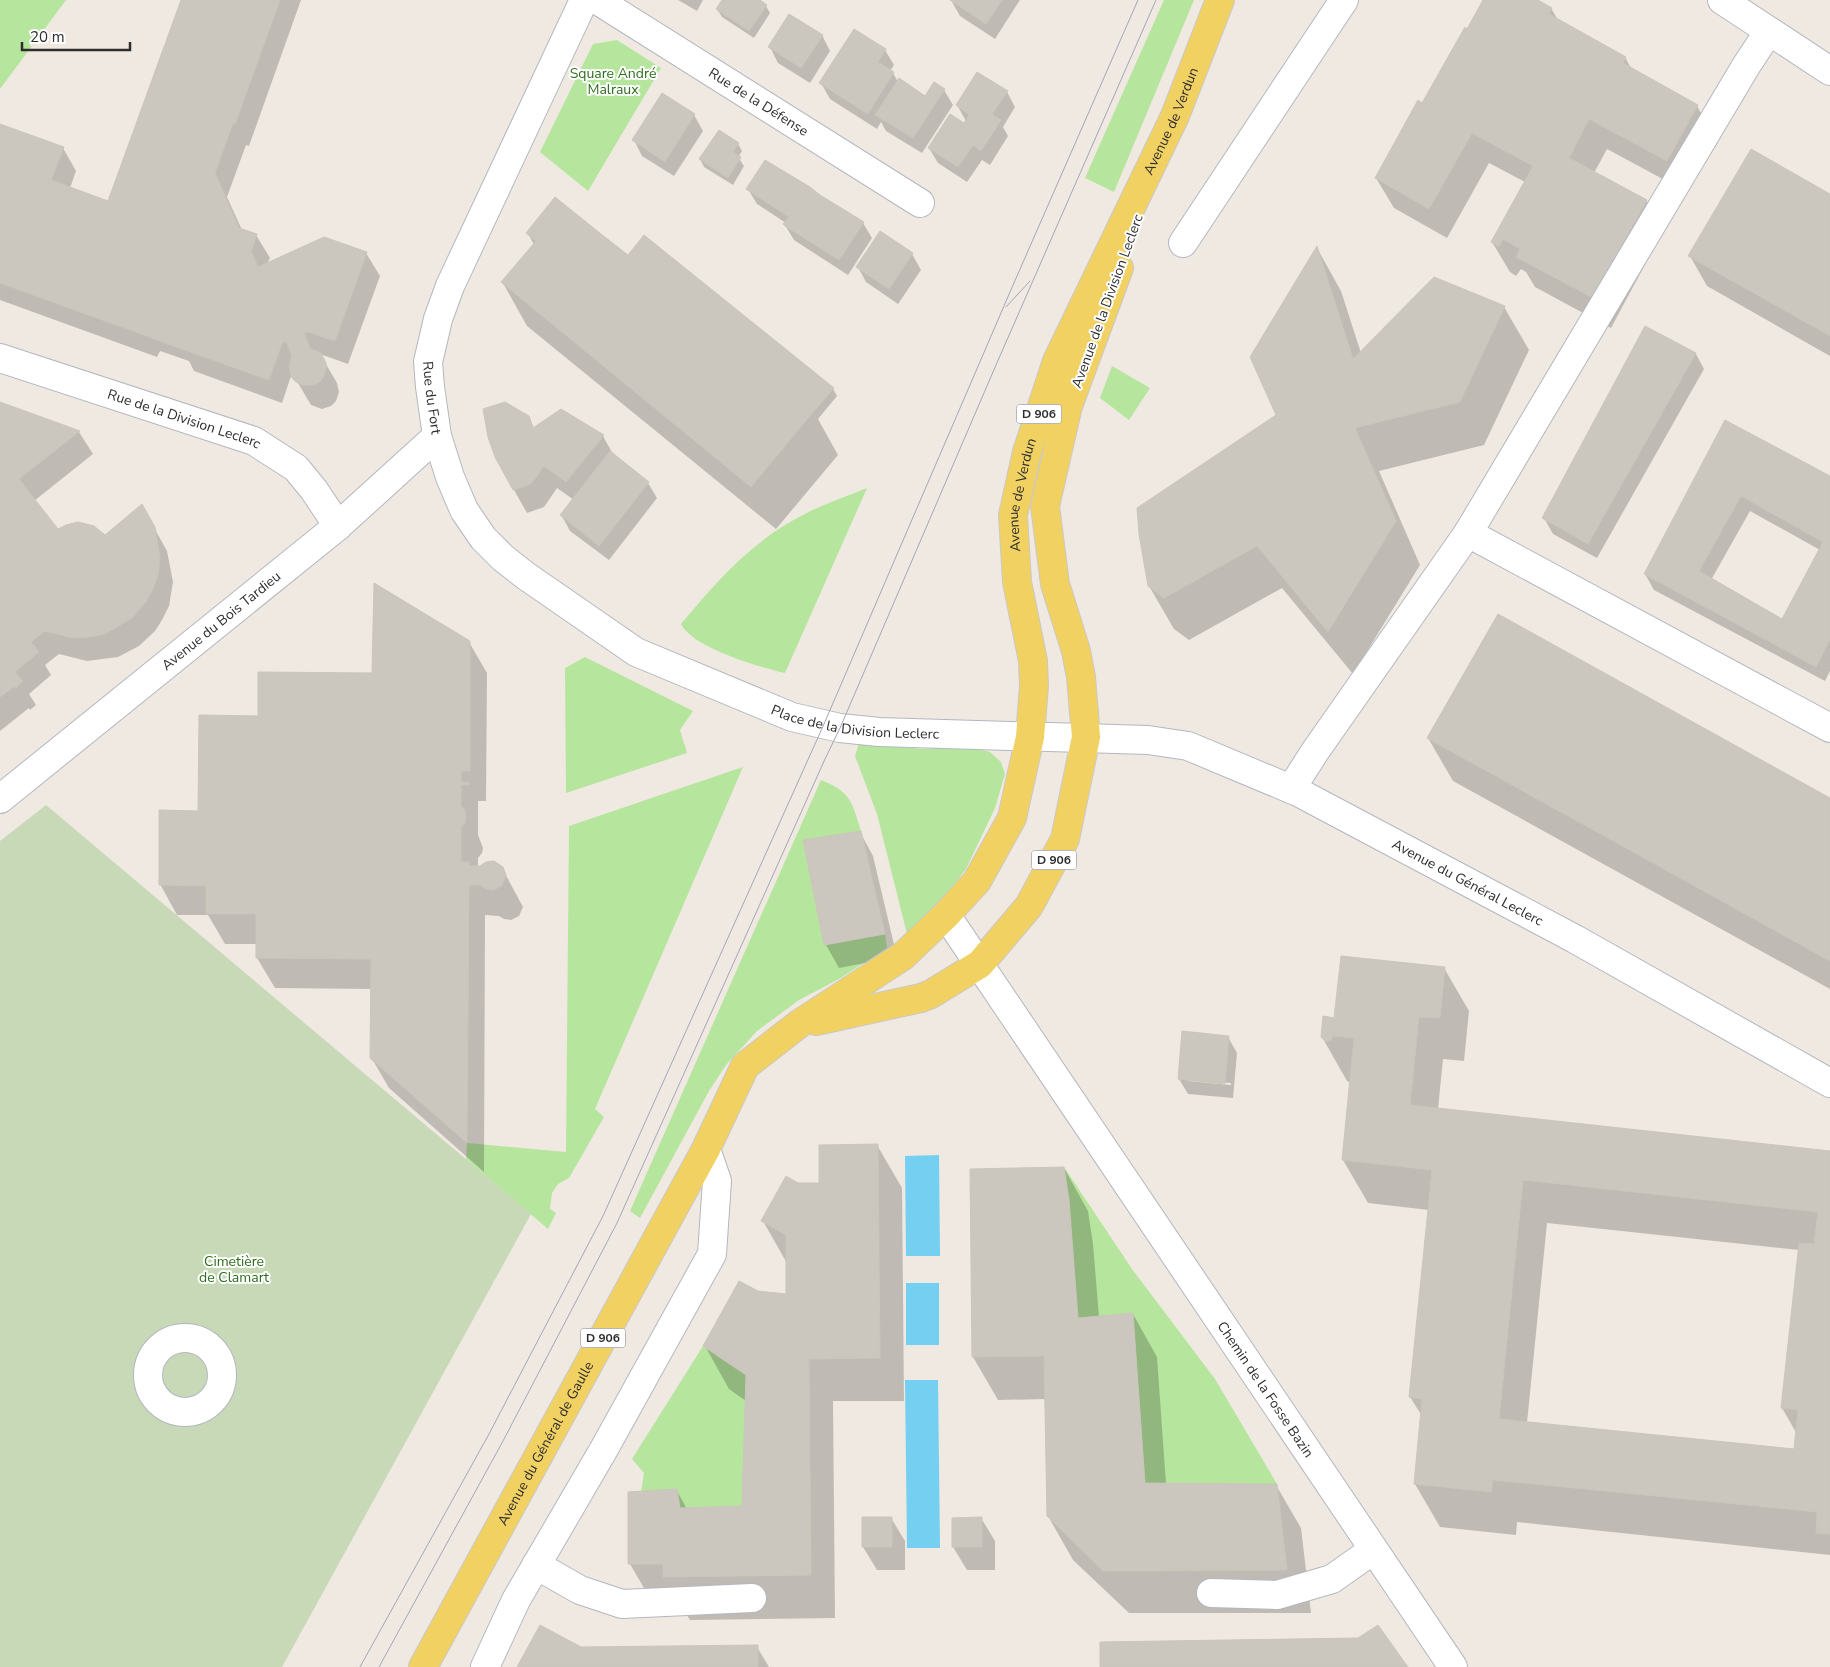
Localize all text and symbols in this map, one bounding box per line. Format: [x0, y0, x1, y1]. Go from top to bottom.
scale bar [22, 20, 130, 52]
text: 20 m [30, 27, 65, 47]
park label: Square André Malraux [570, 64, 656, 99]
street label: Rue de la Défense [705, 64, 812, 141]
street label: Avenue de Verdun [1139, 65, 1203, 178]
street label: Avenue de la Division Leclerc [1067, 211, 1148, 391]
street label: Rue du Fort [418, 360, 446, 436]
street label: Rue de la Division Leclerc [105, 385, 265, 454]
road number: D 906 [1016, 404, 1062, 424]
street label: Avenue de Verdun [1004, 436, 1041, 552]
street label: Avenue du Bois Tardieu [158, 567, 285, 675]
street label: Place de la Division Leclerc [768, 700, 940, 744]
street label: Avenue du Général Leclerc [1389, 835, 1547, 931]
road number: D 906 [1032, 850, 1076, 870]
park label: Cimetière de Clamart [199, 1252, 269, 1287]
street label: Chemin de la Fosse Bazin [1213, 1318, 1318, 1461]
road number: D 906 [580, 1329, 626, 1348]
street label: Avenue du Général de Gaulle [493, 1358, 598, 1529]

